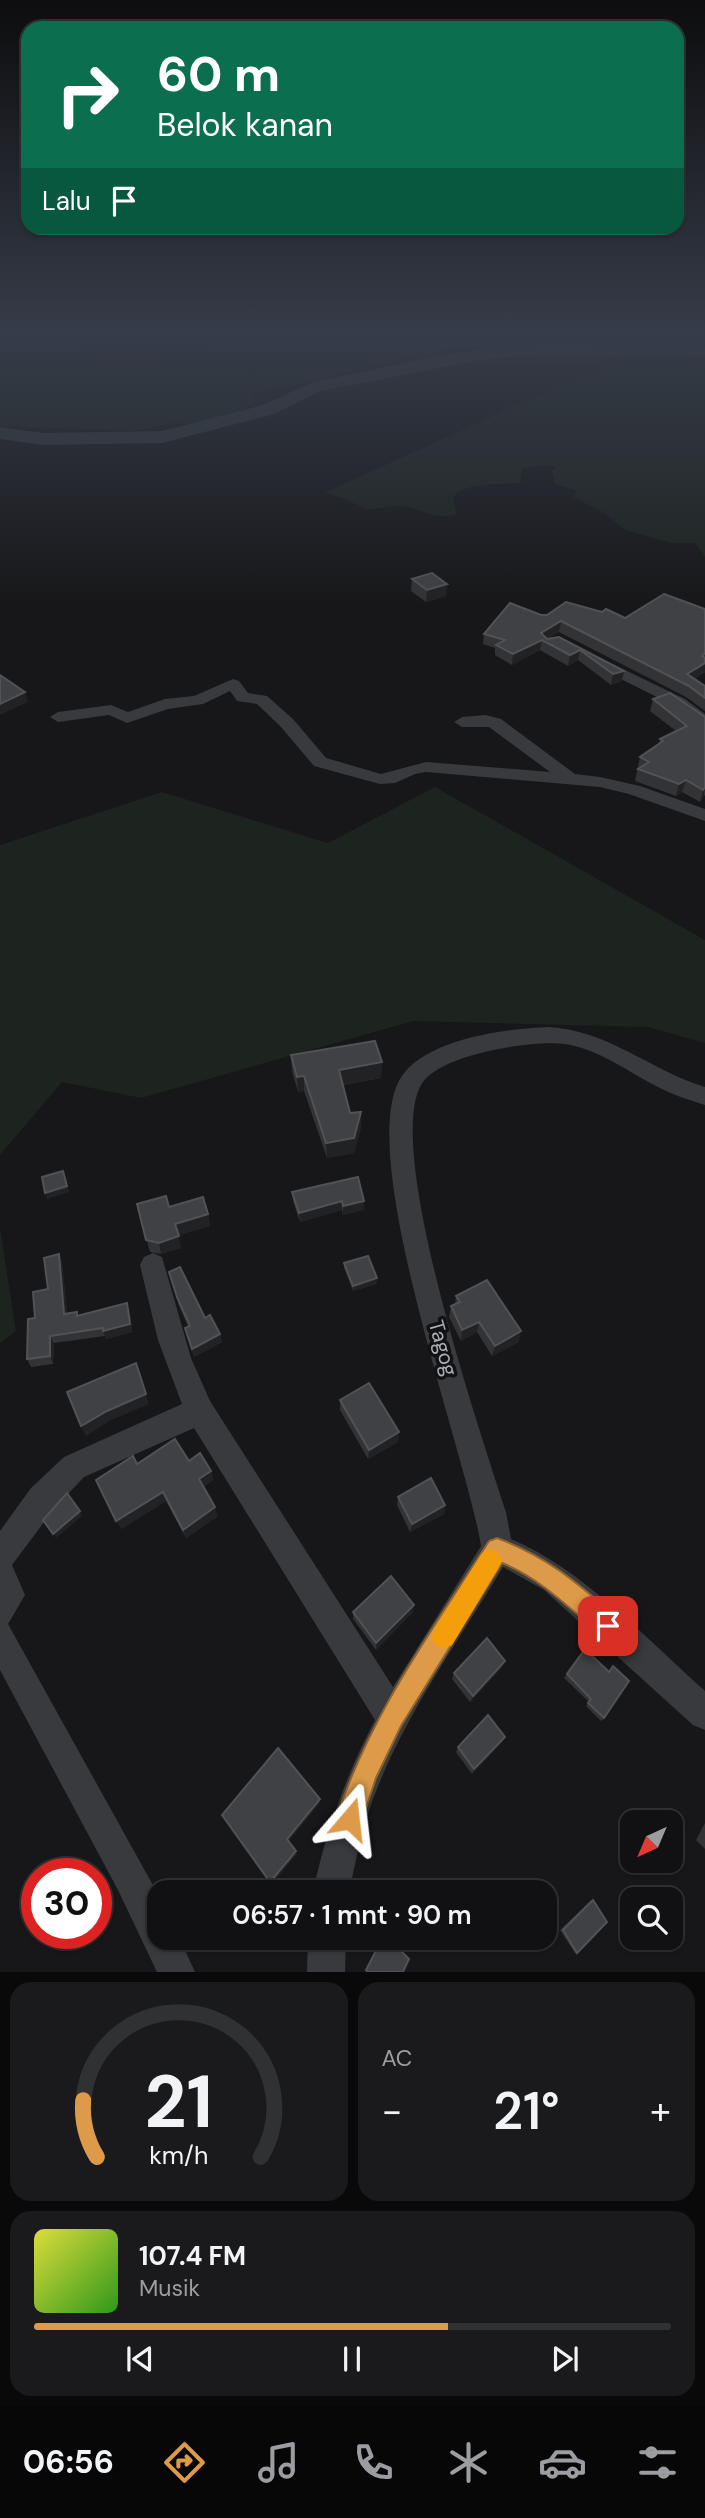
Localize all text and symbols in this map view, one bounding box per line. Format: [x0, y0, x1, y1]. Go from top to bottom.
text: 60 m [157, 42, 280, 106]
icon: right [42, 49, 133, 140]
text: Belok kanan [157, 104, 333, 146]
icon: arrive [105, 182, 143, 220]
text: Lalu [42, 184, 91, 218]
street label: Tagog [422, 1317, 464, 1379]
pin [578, 1596, 638, 1656]
icon: arrive [589, 1607, 627, 1645]
position arrow [313, 1782, 387, 1856]
north arrow [620, 1810, 682, 1872]
map controls [620, 1810, 683, 1950]
speed limit sign: 30 [21, 1858, 112, 1949]
button: search [620, 1887, 683, 1950]
text: 06:57 · 1 mnt · 90 m [232, 1898, 472, 1932]
text: AC [382, 2043, 412, 2073]
text: 21 [144, 2056, 213, 2151]
text: 21° [493, 2077, 560, 2145]
text: − [382, 2086, 402, 2136]
text: + [650, 2086, 671, 2136]
text: km/h [149, 2139, 208, 2172]
text: 107.4 FM [139, 2239, 246, 2273]
text: Musik [139, 2273, 200, 2303]
icon: previous [121, 2340, 159, 2378]
icon: pause [333, 2340, 371, 2378]
icon: next [546, 2340, 584, 2378]
icon: directions [160, 2438, 209, 2487]
icon: music [254, 2438, 303, 2487]
icon: phone [349, 2438, 398, 2487]
icon: climate [444, 2438, 493, 2487]
icon: car [538, 2438, 587, 2487]
icon: filters [633, 2438, 682, 2487]
text: 06:56 [23, 2441, 114, 2483]

